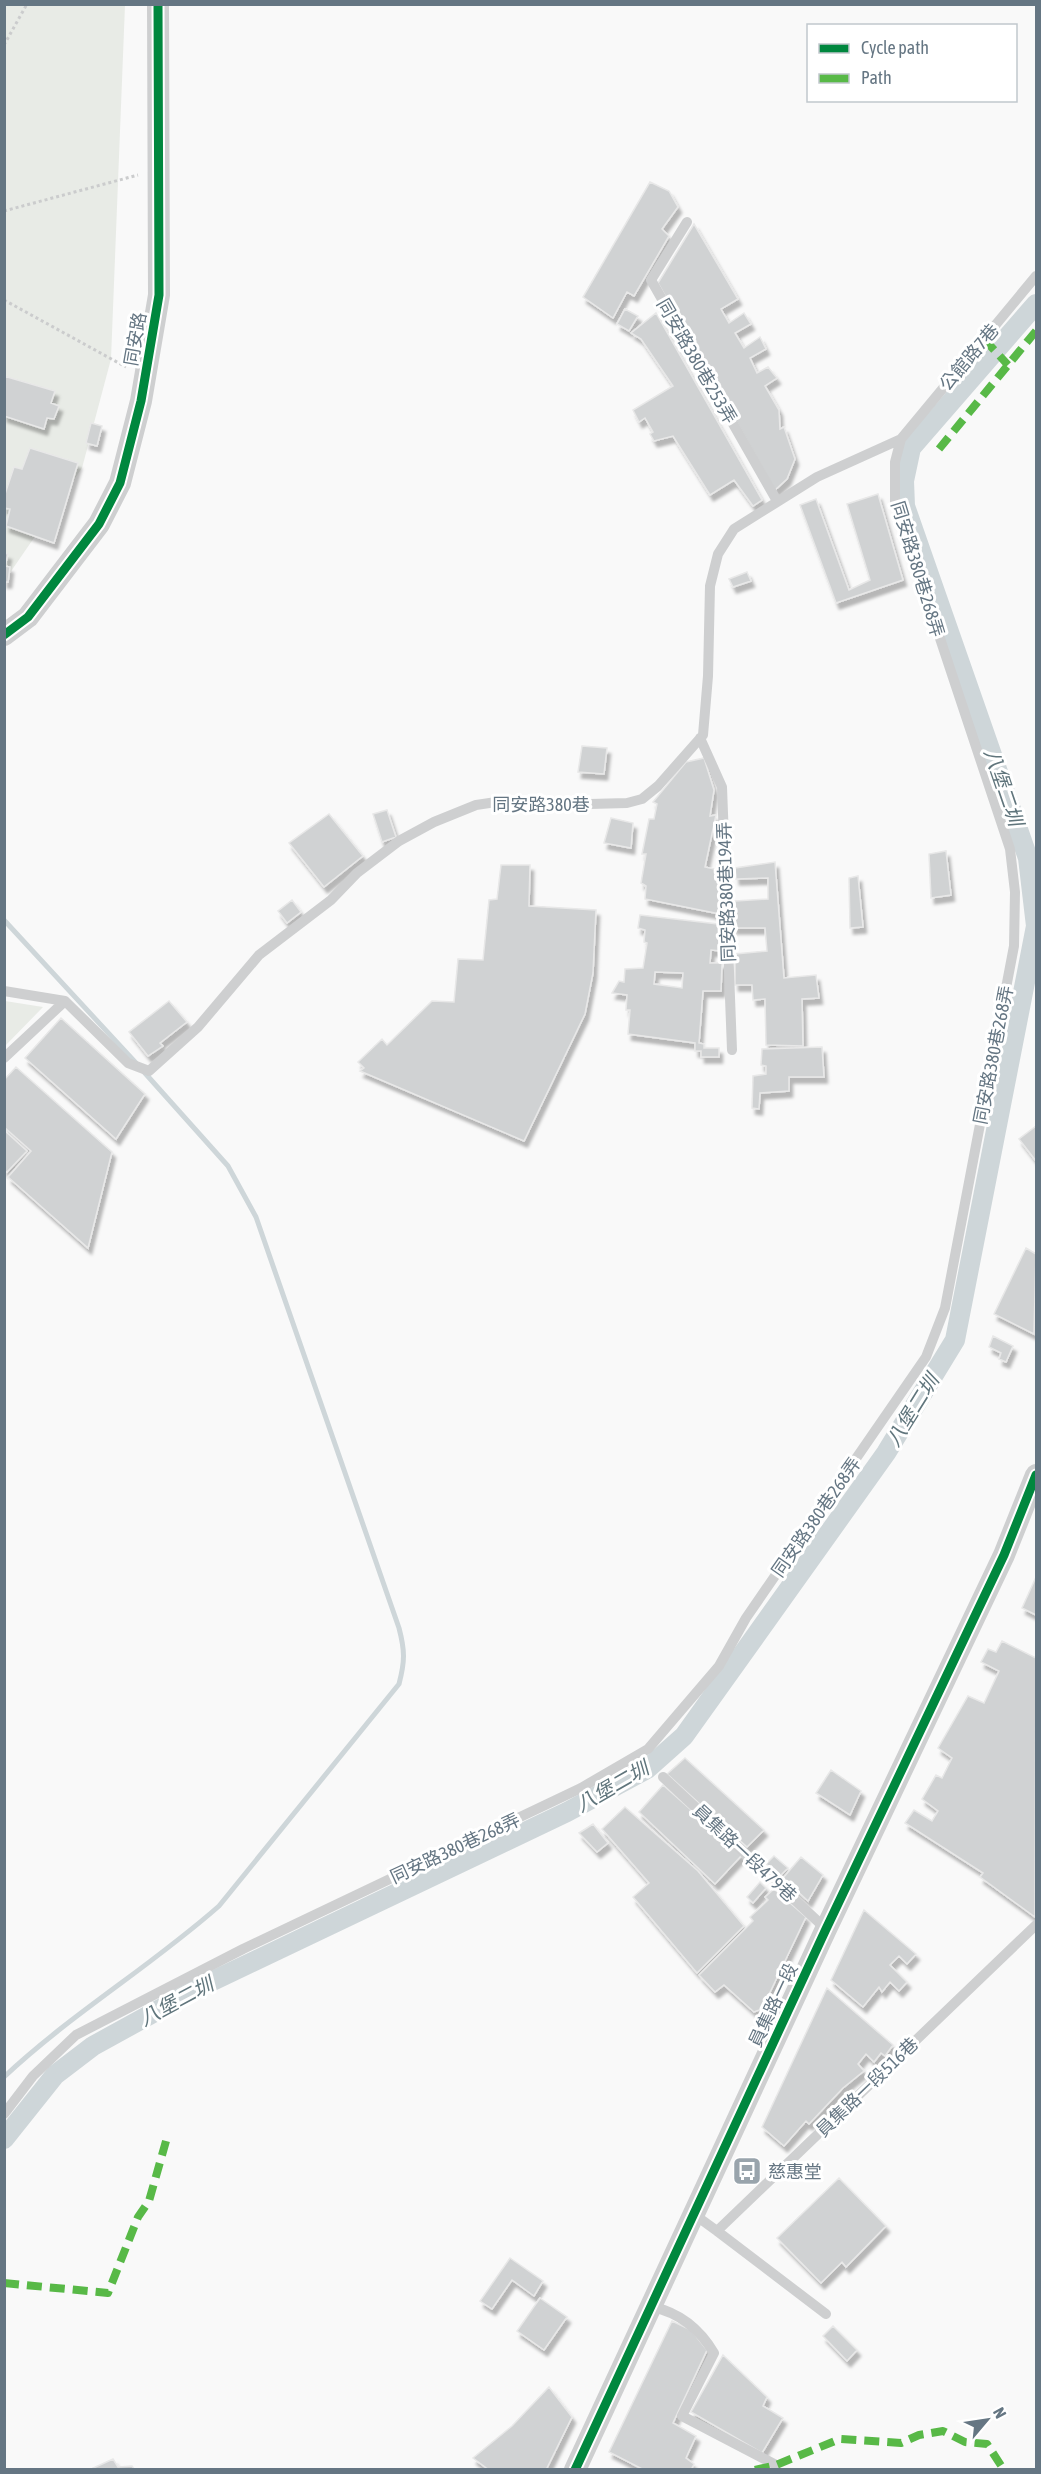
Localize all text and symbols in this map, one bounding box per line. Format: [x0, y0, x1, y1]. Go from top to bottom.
legend [807, 24, 1017, 102]
text: Cycle path [861, 37, 929, 58]
text: Path [861, 67, 892, 88]
street label: 同安路380巷253弄 [653, 295, 741, 427]
street label: 同安路 [120, 311, 150, 367]
street label: 公館路7巷 [935, 319, 1003, 395]
street label: 同安路380巷268弄 [887, 499, 949, 639]
water label: 八堡二圳 [980, 745, 1029, 831]
street label: 同安路380巷 [492, 794, 590, 815]
street label: 同安路380巷194弄 [713, 821, 739, 963]
street label: 同安路380巷268弄 [969, 984, 1017, 1126]
water label: 八堡二圳 [881, 1367, 945, 1450]
street label: 同安路380巷268弄 [767, 1453, 865, 1581]
water label: 八堡二圳 [572, 1755, 655, 1816]
street label: 員集路一段479巷 [689, 1800, 801, 1906]
street label: 同安路380巷268弄 [387, 1809, 523, 1887]
street label: 員集路一段 [744, 1960, 802, 2050]
water label: 八堡二圳 [135, 1971, 219, 2030]
street label: 員集路一段516巷 [812, 2033, 922, 2141]
bus stop icon: 慈惠堂 [731, 2155, 763, 2187]
place label: 慈惠堂 [768, 2161, 822, 2182]
north arrow [957, 2390, 1017, 2450]
text: N [990, 2404, 1010, 2421]

